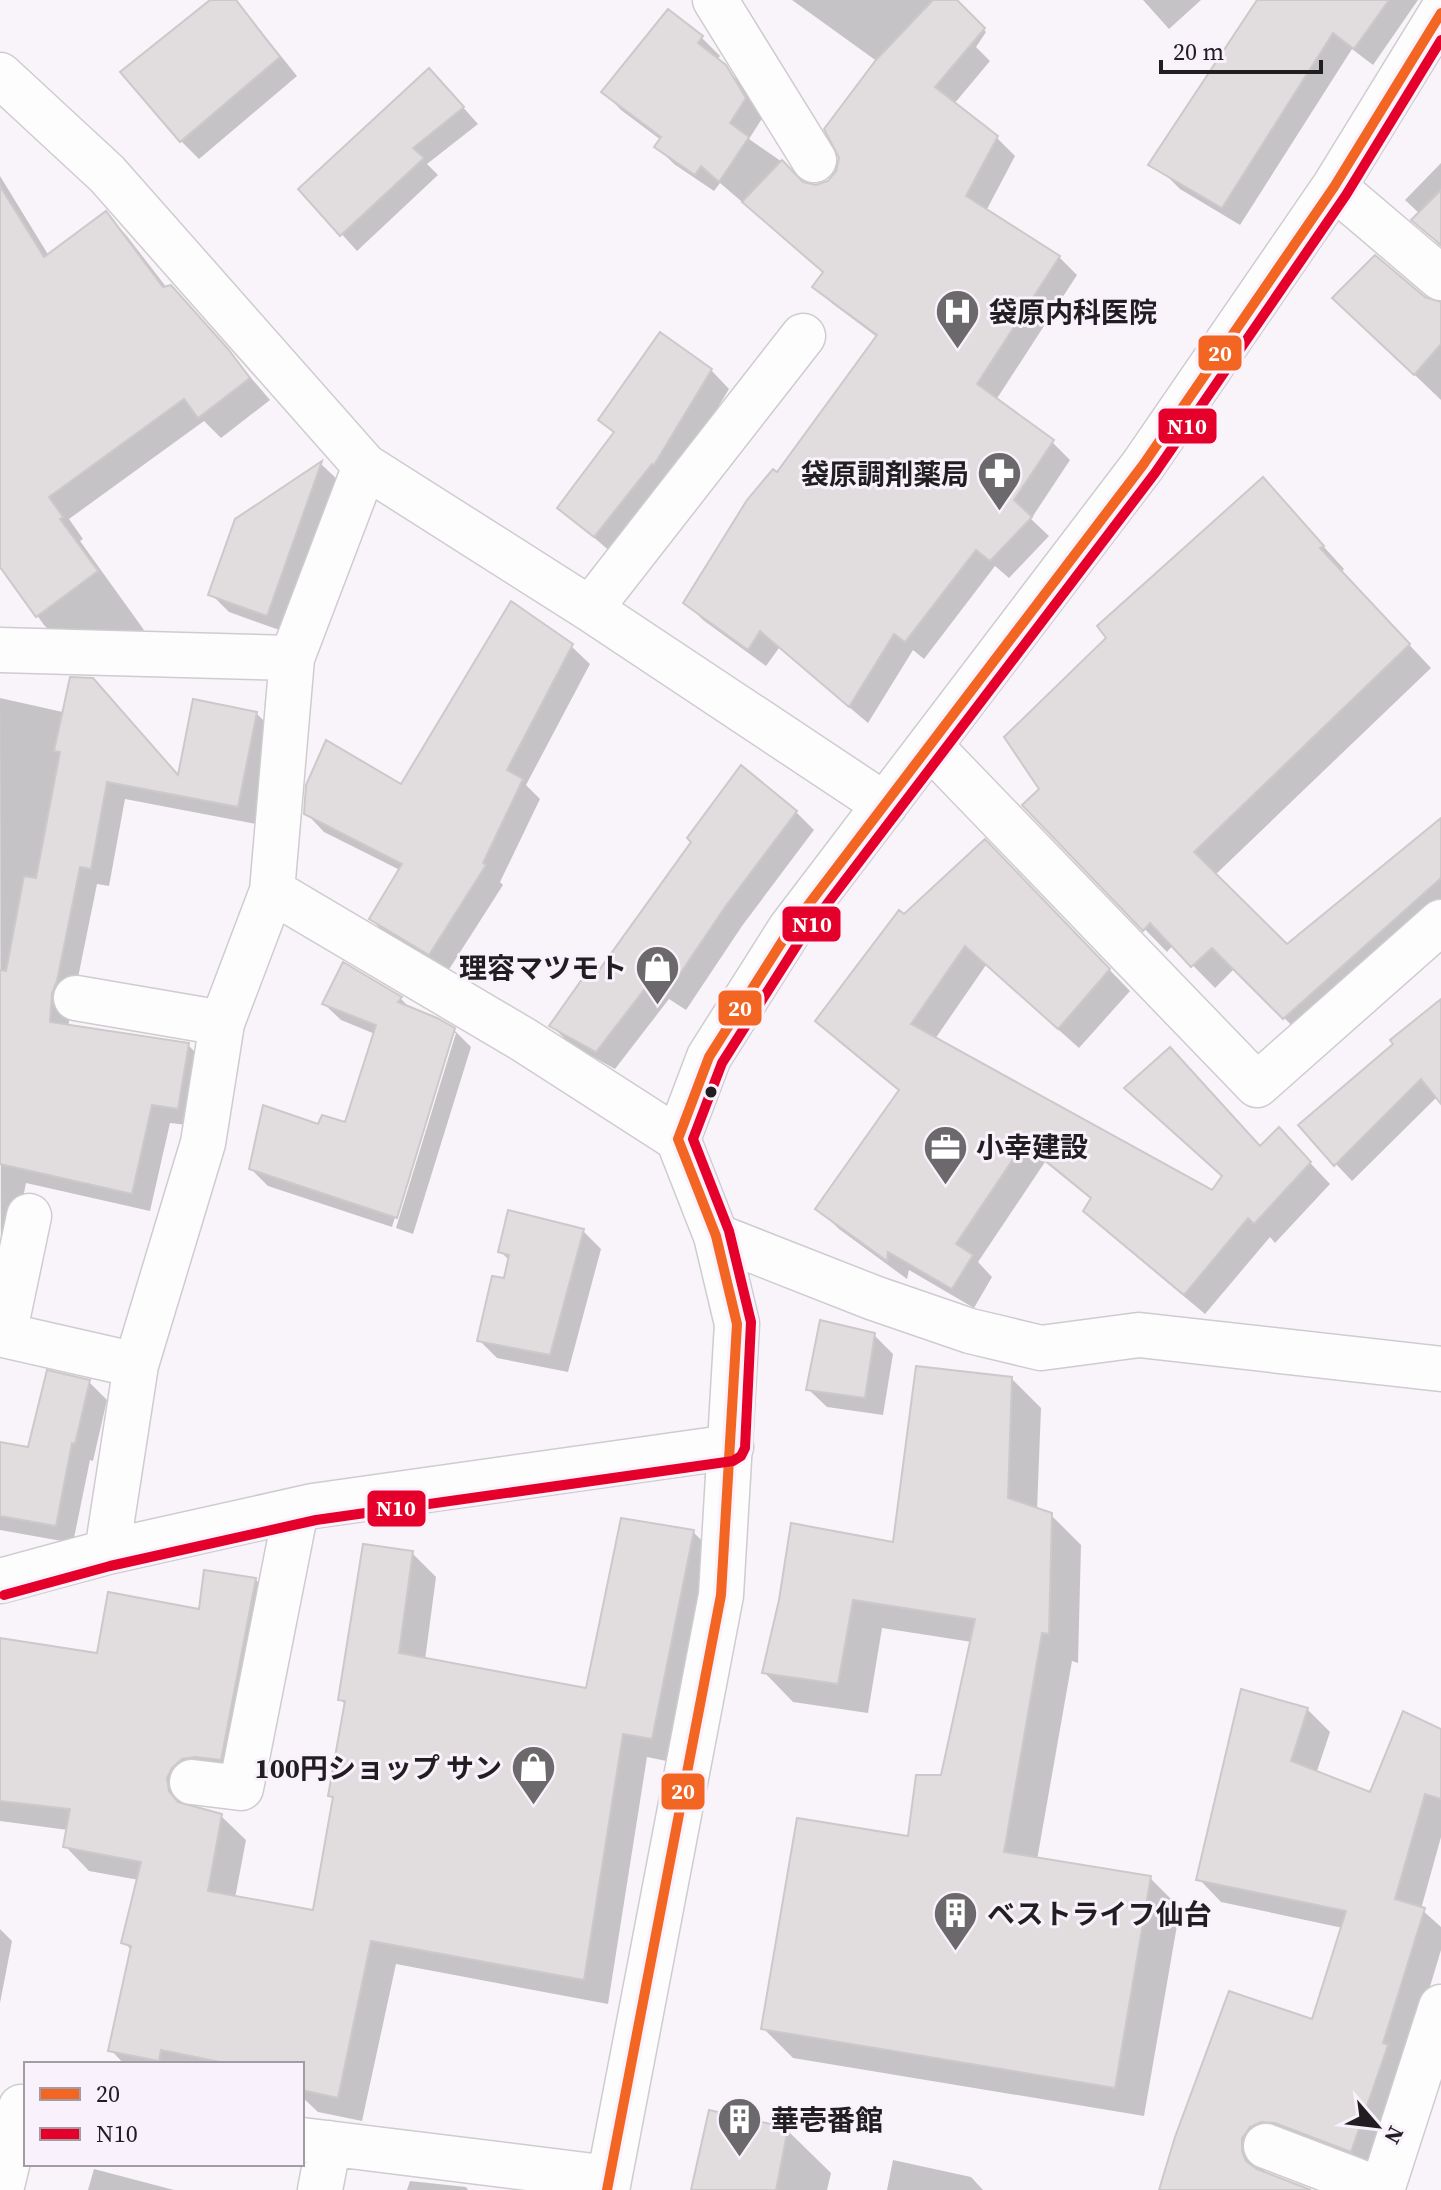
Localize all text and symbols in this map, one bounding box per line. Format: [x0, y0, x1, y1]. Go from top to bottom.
scale bar [1161, 24, 1321, 74]
text: 20 m [1173, 35, 1224, 68]
hospital icon: 袋原内科医院 [934, 288, 982, 351]
place label: 袋原内科医院 [989, 293, 1157, 331]
line badge: 20 [1197, 334, 1243, 372]
text: 20 [1208, 338, 1232, 368]
line badge: N10 [1157, 407, 1218, 445]
text: N10 [1167, 411, 1207, 441]
pharmacy icon: 袋原調剤薬局 [976, 450, 1024, 513]
place label: 袋原調剤薬局 [801, 455, 969, 493]
line badge: N10 [781, 905, 842, 943]
text: N10 [792, 909, 832, 939]
shop icon: 理容マツモト [634, 944, 682, 1007]
place label: 理容マツモト [459, 949, 627, 987]
line badge: 20 [717, 989, 763, 1027]
text: 20 [728, 993, 752, 1023]
unlabelled marker [703, 1084, 719, 1100]
office icon: 小幸建設 [921, 1123, 969, 1186]
place label: 小幸建設 [976, 1128, 1088, 1166]
line badge: N10 [366, 1489, 427, 1528]
text: N10 [376, 1493, 416, 1523]
shop icon: 100円ショップ サン [509, 1744, 557, 1807]
place label: 100円ショップ サン [254, 1749, 502, 1787]
line badge: 20 [660, 1772, 706, 1811]
text: 20 [671, 1776, 695, 1806]
building icon: ベストライフ仙台 [932, 1890, 980, 1953]
place label: ベストライフ仙台 [987, 1895, 1212, 1933]
legend [24, 2062, 304, 2166]
text: 20 [96, 2077, 120, 2110]
north arrow [1337, 2086, 1417, 2166]
building icon: 華壱番館 [716, 2096, 764, 2159]
place label: 華壱番館 [771, 2101, 883, 2139]
text: N10 [96, 2117, 138, 2150]
text: N [1378, 2121, 1412, 2150]

